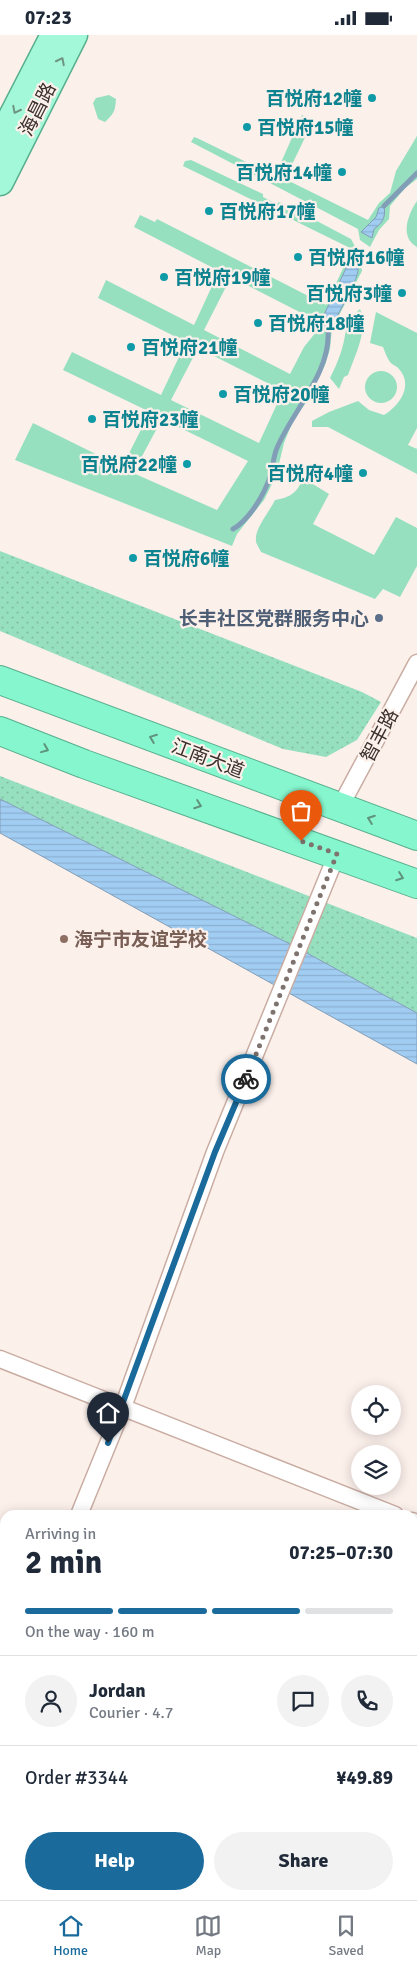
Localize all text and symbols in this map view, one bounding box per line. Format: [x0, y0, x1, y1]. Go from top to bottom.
text: 07:23 [25, 6, 72, 30]
one-way arrow [55, 57, 65, 66]
street label: 海昌路 [14, 79, 62, 140]
place label: 百悦府12幢 [265, 87, 362, 111]
marker: 百悦府12幢 [366, 92, 378, 104]
one-way arrow [12, 104, 22, 113]
place label: 百悦府15幢 [257, 116, 354, 140]
marker: 百悦府15幢 [241, 121, 253, 133]
place label: 百悦府14幢 [235, 161, 332, 185]
marker: 百悦府14幢 [336, 166, 348, 178]
place label: 百悦府17幢 [219, 200, 316, 224]
marker: 百悦府17幢 [203, 205, 215, 217]
place label: 百悦府16幢 [308, 246, 405, 270]
marker: 百悦府16幢 [292, 251, 304, 263]
place label: 百悦府19幢 [174, 266, 271, 290]
marker: 百悦府19幢 [158, 271, 170, 283]
place label: 百悦府3幢 [306, 282, 392, 306]
marker: 百悦府3幢 [396, 287, 408, 299]
place label: 百悦府18幢 [268, 312, 365, 336]
marker: 百悦府18幢 [252, 317, 264, 329]
place label: 百悦府21幢 [141, 336, 238, 360]
marker: 百悦府21幢 [125, 341, 137, 353]
place label: 百悦府20幢 [233, 383, 330, 407]
marker: 百悦府20幢 [217, 388, 229, 400]
place label: 百悦府23幢 [102, 408, 199, 432]
marker: 百悦府23幢 [86, 413, 98, 425]
place label: 百悦府22幢 [80, 453, 177, 477]
marker: 百悦府22幢 [181, 458, 193, 470]
place label: 百悦府4幢 [267, 462, 353, 486]
marker: 百悦府4幢 [357, 467, 369, 479]
place label: 百悦府6幢 [143, 547, 229, 571]
marker: 百悦府6幢 [127, 552, 139, 564]
place label: 长丰社区党群服务中心 [179, 607, 369, 631]
marker: 长丰社区党群服务中心 [373, 612, 385, 624]
street label: 智丰路 [356, 705, 404, 766]
one-way arrow [150, 733, 158, 743]
street label: 江南大道 [168, 734, 247, 784]
one-way arrow [40, 743, 49, 753]
pin [280, 790, 322, 841]
icon: bag [287, 797, 315, 825]
one-way arrow [193, 799, 202, 809]
one-way arrow [367, 815, 376, 825]
one-way arrow [395, 871, 404, 881]
place label: 海宁市友谊学校 [74, 928, 207, 952]
marker: 海宁市友谊学校 [58, 933, 70, 945]
courier [221, 1054, 271, 1104]
icon: bike [232, 1065, 260, 1093]
map controls [351, 1385, 401, 1495]
button: locate [351, 1385, 401, 1435]
pin [87, 1392, 129, 1443]
icon: home [94, 1399, 122, 1427]
button: layers [351, 1445, 401, 1495]
text: Arriving in [25, 1524, 96, 1544]
text: 07:25–07:30 [289, 1541, 393, 1565]
text: 2 min [25, 1543, 102, 1582]
text: On the way · 160 m [25, 1622, 155, 1642]
button: person [25, 1675, 77, 1727]
button: chat [277, 1675, 329, 1727]
button: phone [341, 1675, 393, 1727]
text: Jordan [89, 1679, 146, 1703]
text: Courier · 4.7 [89, 1703, 173, 1723]
text: Order #3344 [25, 1766, 128, 1790]
text: ¥49.89 [336, 1766, 393, 1790]
button: Help [25, 1832, 204, 1890]
button: Share [214, 1832, 393, 1890]
tab: Home [53, 1912, 88, 1959]
tab: Map [194, 1912, 222, 1959]
tab: Saved [329, 1912, 364, 1959]

